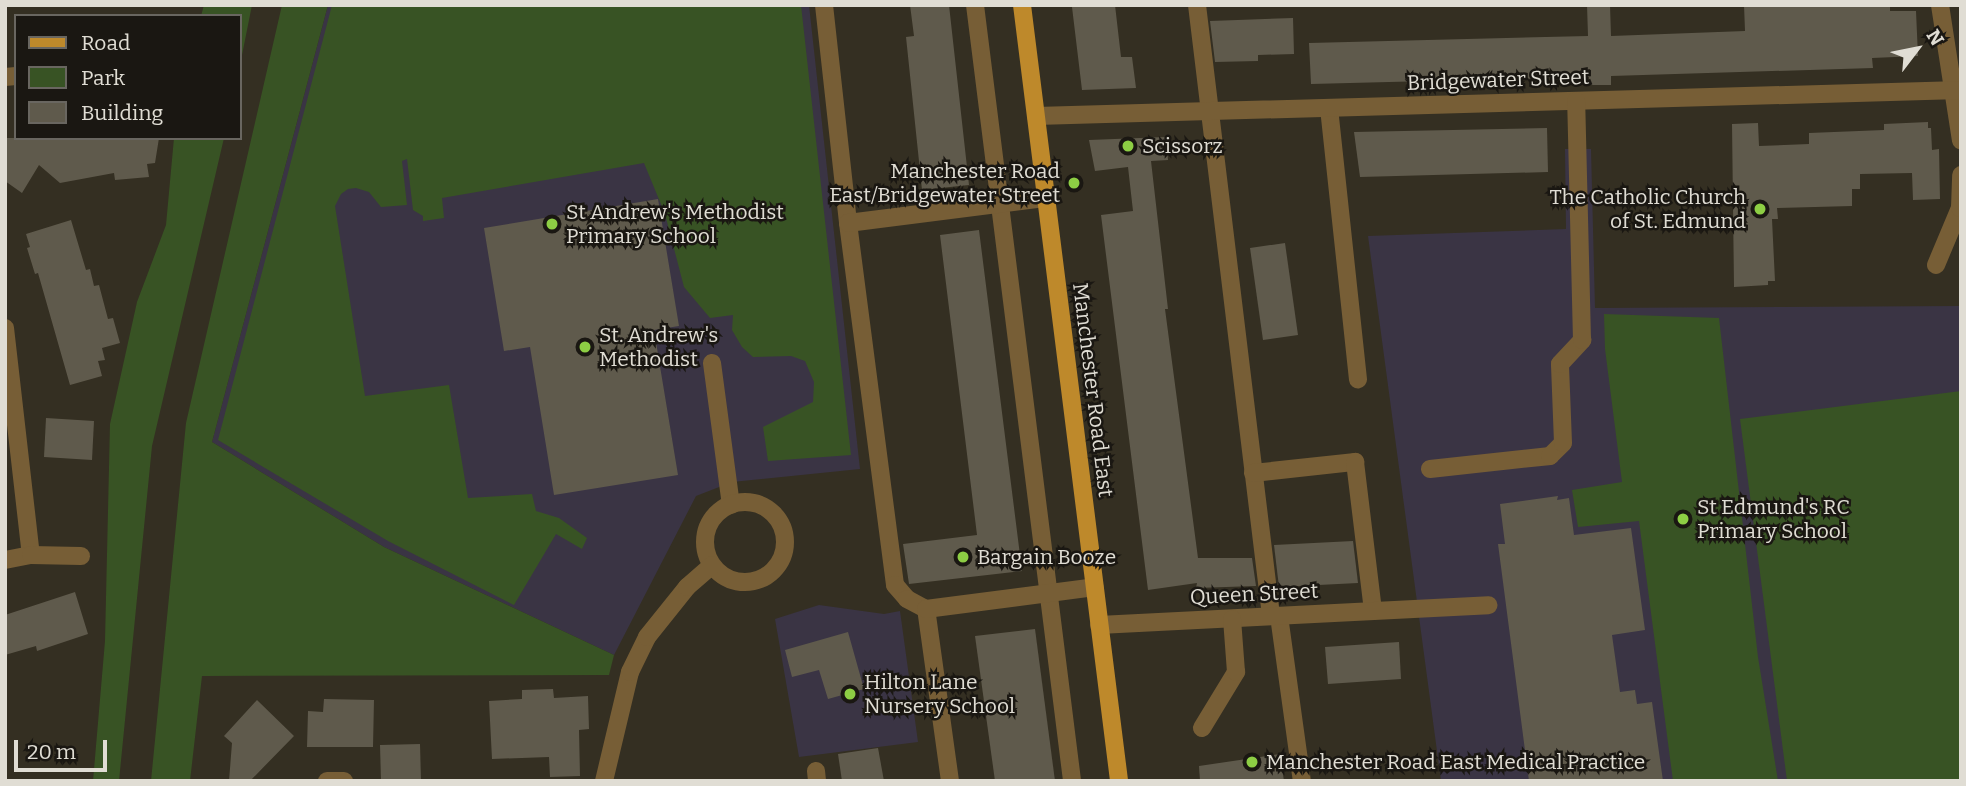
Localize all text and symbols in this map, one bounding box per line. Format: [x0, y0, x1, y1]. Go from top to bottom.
legend [14, 14, 242, 140]
north arrow [1882, 14, 1952, 84]
text: N [1922, 25, 1949, 50]
text: Road [81, 30, 130, 56]
street label: Bridgewater Street [1406, 64, 1590, 96]
text: Park [81, 65, 125, 91]
text: Building [81, 100, 163, 126]
place label: Scissorz [1142, 133, 1223, 159]
marker: Scissorz [1120, 138, 1136, 154]
place label: Manchester Road East/Bridgewater Street [829, 158, 1060, 208]
marker: Manchester Road East/Bridgewater Street [1066, 175, 1082, 191]
place label: The Catholic Church of St. Edmund [1550, 184, 1746, 234]
place label: St Andrew's Methodist Primary School [566, 199, 784, 249]
marker: The Catholic Church of St. Edmund [1752, 201, 1768, 217]
marker: St Andrew's Methodist Primary School [544, 216, 560, 232]
street label: Manchester Road East [1067, 281, 1119, 499]
place label: St. Andrew's Methodist [599, 322, 718, 372]
marker: St. Andrew's Methodist [577, 339, 593, 355]
place label: St Edmund's RC Primary School [1697, 494, 1850, 544]
marker: St Edmund's RC Primary School [1675, 511, 1691, 527]
place label: Bargain Booze [977, 544, 1116, 570]
marker: Bargain Booze [955, 549, 971, 565]
street label: Queen Street [1189, 578, 1319, 610]
place label: Hilton Lane Nursery School [864, 669, 1015, 719]
marker: Hilton Lane Nursery School [842, 686, 858, 702]
scale bar [18, 726, 110, 770]
text: 20 m [27, 739, 76, 765]
place label: Manchester Road East Medical Practice [1266, 749, 1645, 775]
marker: Manchester Road East Medical Practice [1244, 754, 1260, 770]

